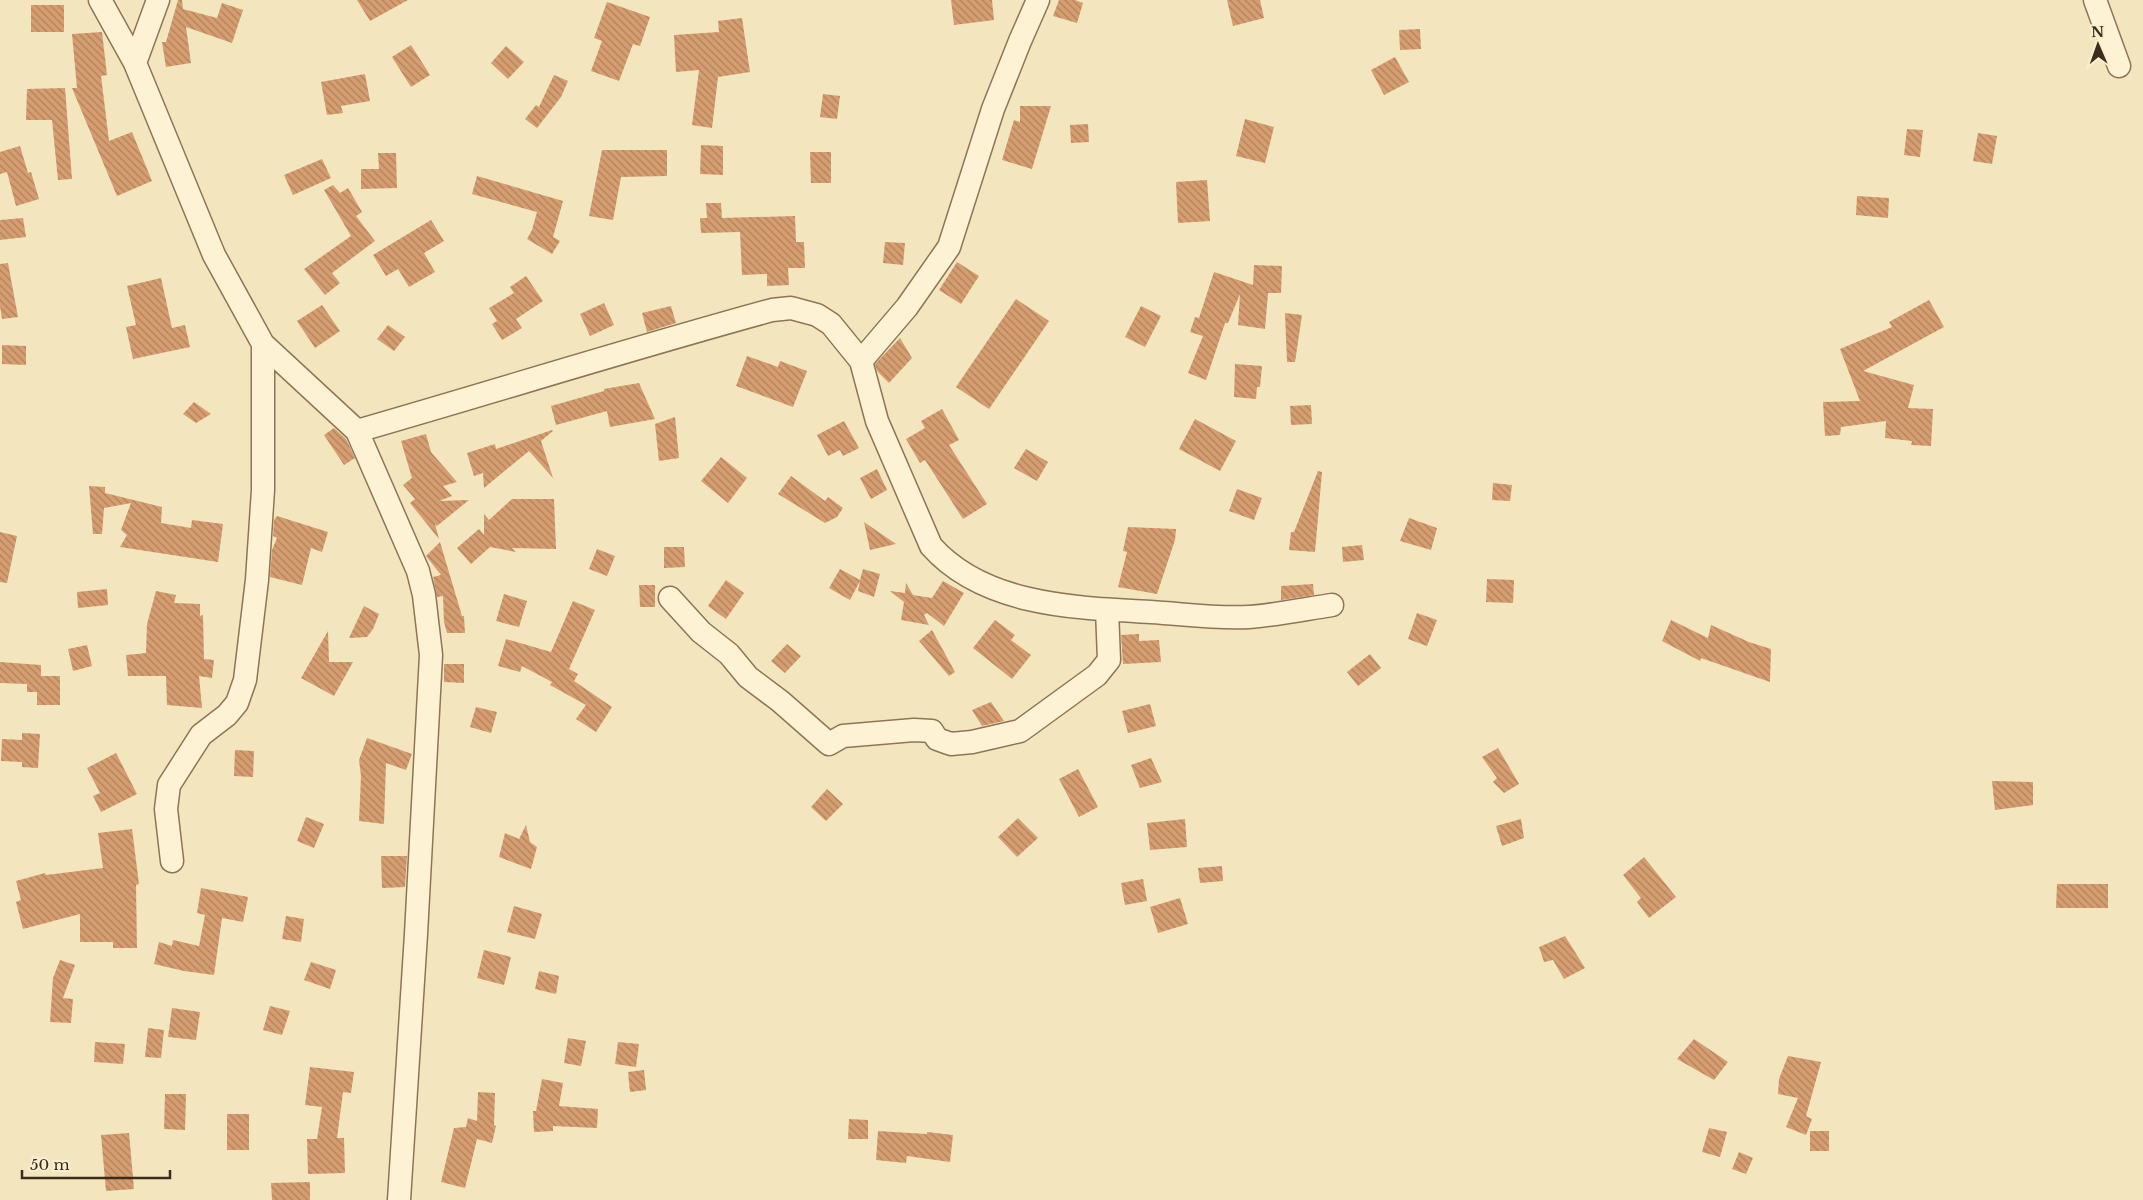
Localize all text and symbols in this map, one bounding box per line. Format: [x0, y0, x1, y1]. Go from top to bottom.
north arrow [2073, 20, 2123, 70]
text: N [2091, 23, 2104, 41]
scale bar [22, 1148, 170, 1180]
text: 50 m [30, 1155, 70, 1174]

